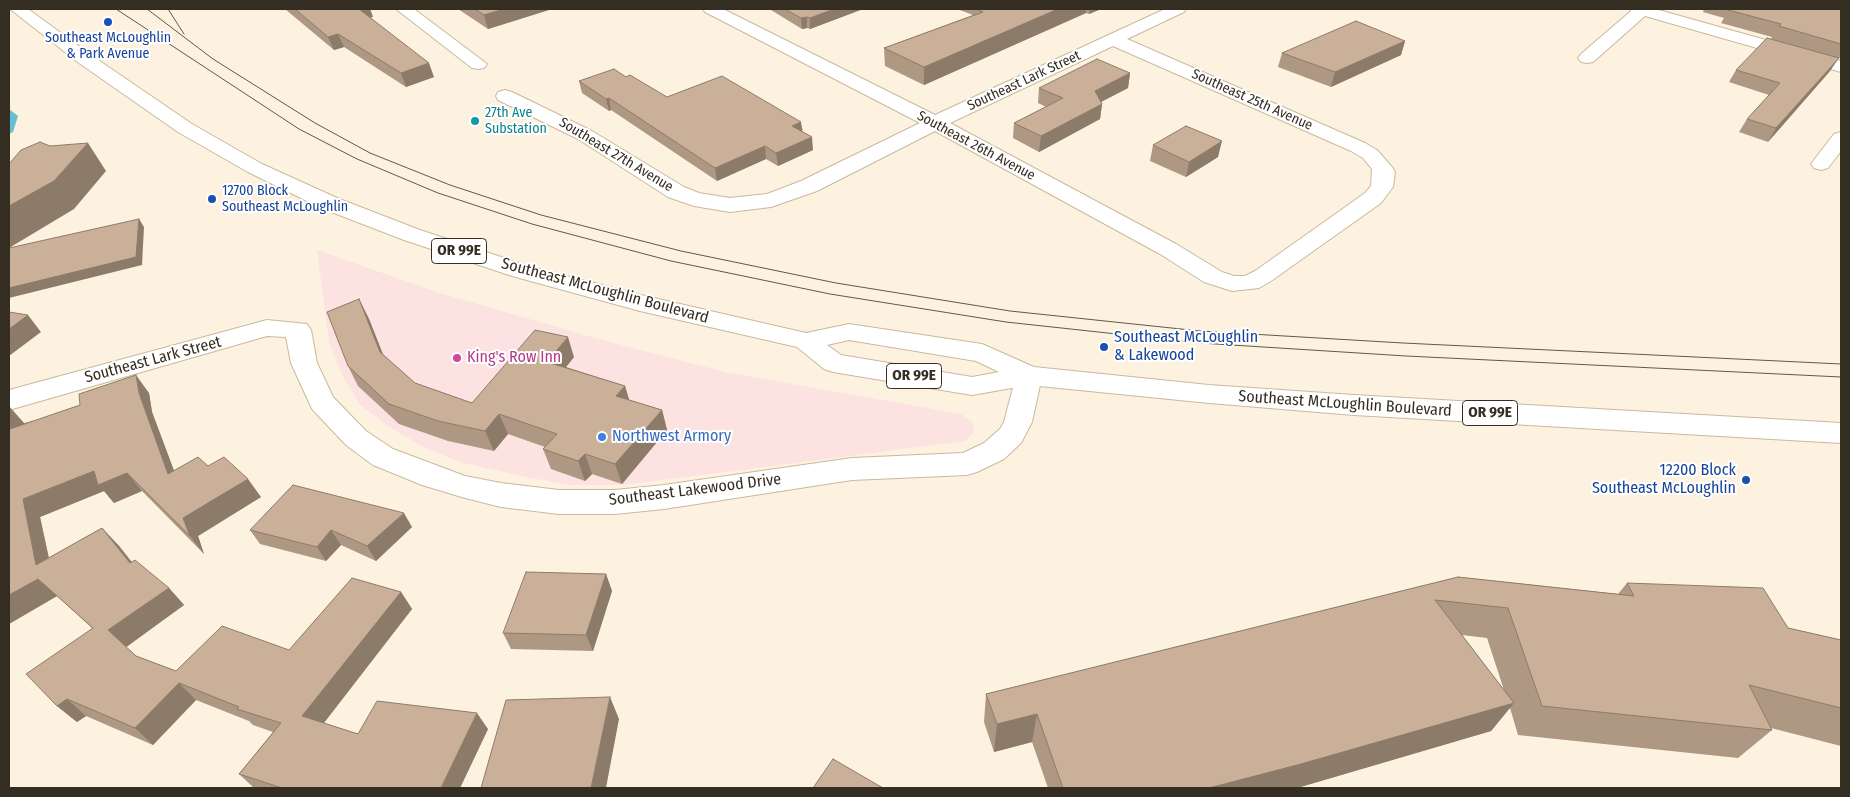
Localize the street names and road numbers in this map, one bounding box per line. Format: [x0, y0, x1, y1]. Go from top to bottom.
street label: Southeast Lark Street [965, 47, 1083, 115]
street label: Southeast 25th Avenue [1189, 66, 1315, 134]
street label: Southeast 26th Avenue [914, 108, 1038, 184]
street label: Southeast 27th Avenue [556, 114, 676, 196]
road number: OR 99E [432, 238, 486, 264]
street label: Southeast McLoughlin Boulevard [499, 254, 711, 328]
street label: Southeast Lark Street [83, 333, 223, 387]
road number: OR 99E [886, 364, 942, 388]
street label: Southeast McLoughlin Boulevard [1238, 387, 1452, 421]
road number: OR 99E [1462, 400, 1518, 426]
street label: Southeast Lakewood Drive [608, 470, 782, 510]

